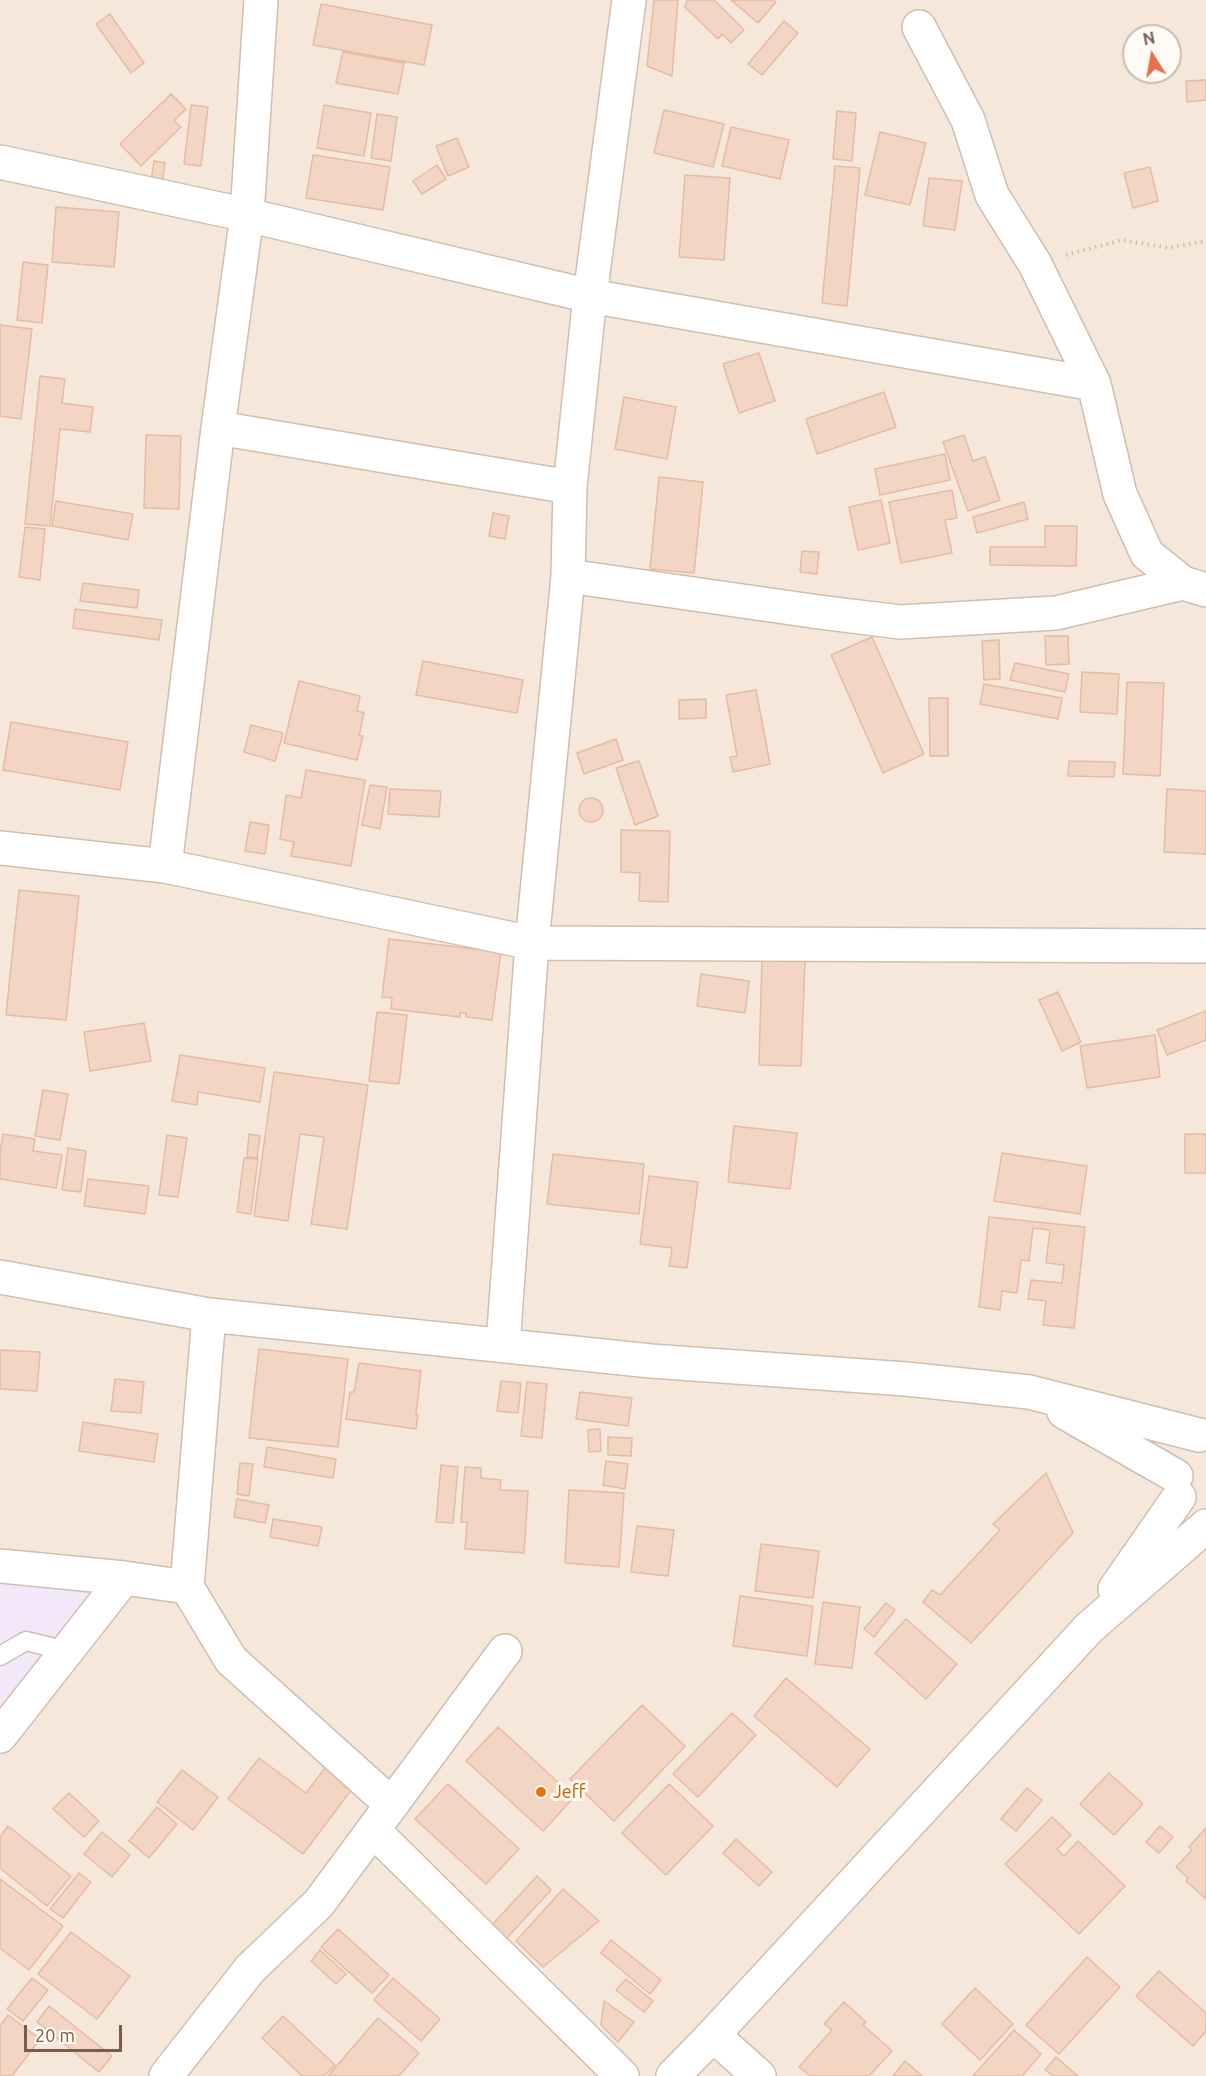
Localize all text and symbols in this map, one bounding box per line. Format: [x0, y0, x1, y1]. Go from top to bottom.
north arrow [1122, 24, 1182, 84]
text: N [1141, 28, 1157, 48]
place label: Jeff [553, 1781, 586, 1803]
marker: Jeff [534, 1785, 548, 1799]
scale bar [27, 2013, 124, 2051]
text: 20 m [35, 2025, 75, 2045]

